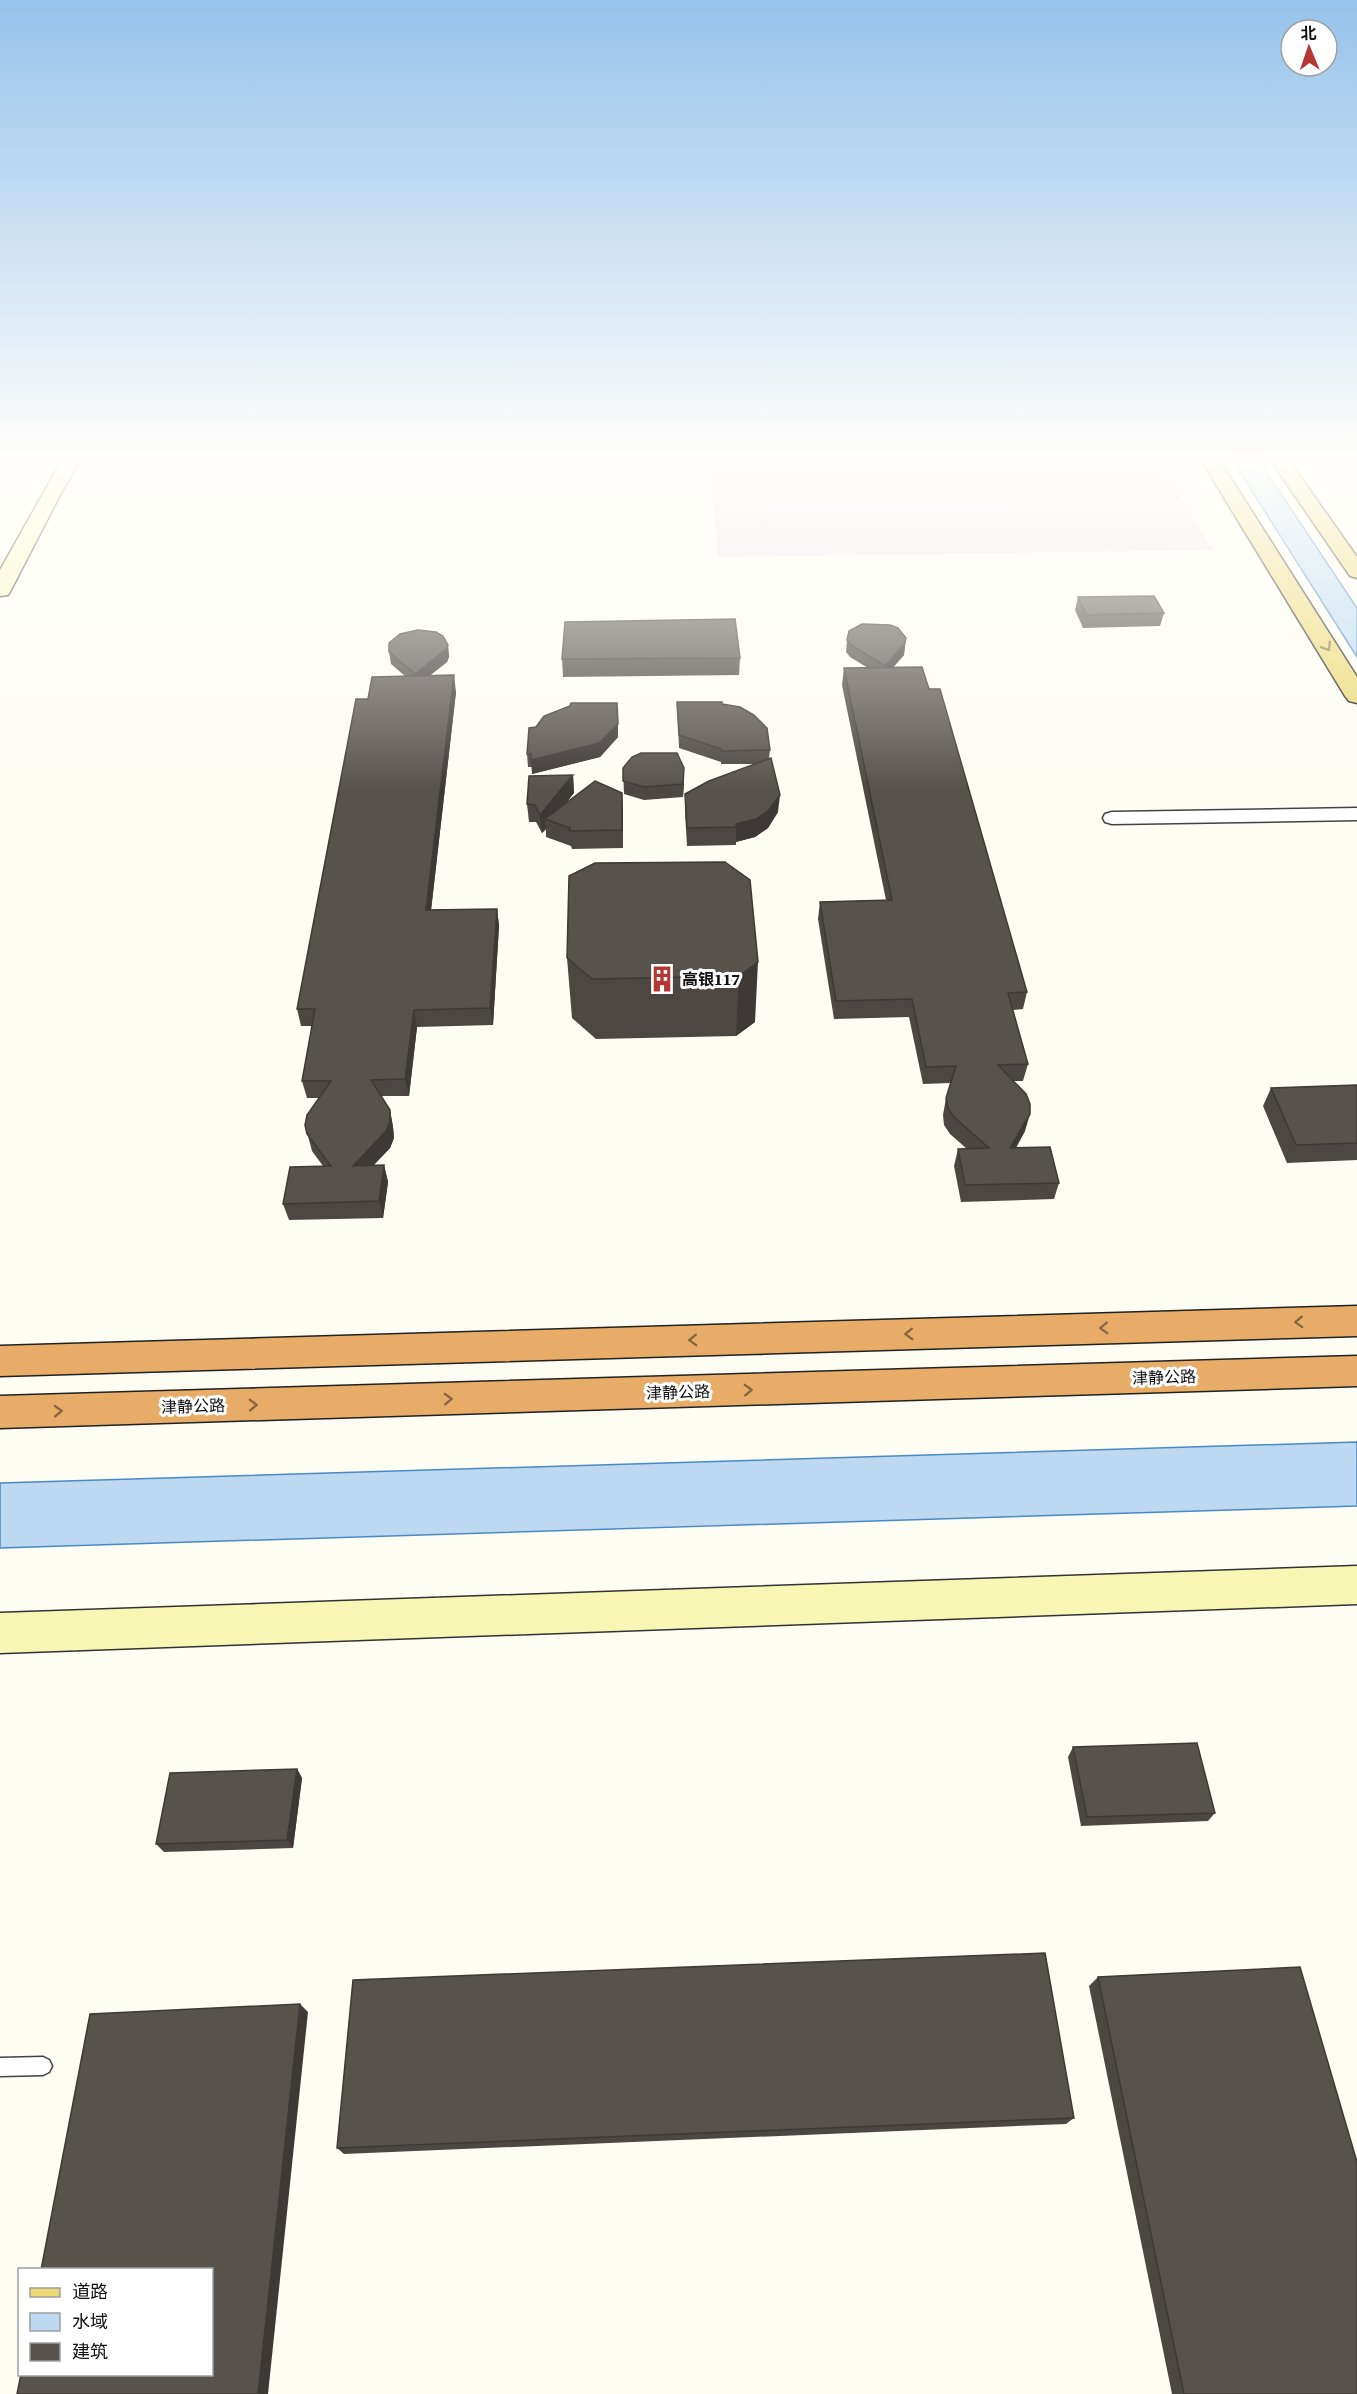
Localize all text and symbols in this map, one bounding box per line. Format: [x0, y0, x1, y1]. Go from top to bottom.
north arrow [1279, 18, 1339, 78]
text: 北 [1300, 22, 1317, 44]
one-way arrow [1319, 641, 1331, 651]
building icon: 高银117 [647, 964, 677, 994]
place label: 高银117 [682, 968, 740, 990]
one-way arrow [1294, 1316, 1303, 1329]
one-way arrow [1099, 1322, 1108, 1334]
one-way arrow [904, 1327, 913, 1340]
one-way arrow [688, 1334, 697, 1347]
street label: 津静公路 [1132, 1365, 1196, 1389]
street label: 津静公路 [646, 1380, 710, 1404]
one-way arrow [744, 1383, 753, 1396]
one-way arrow [444, 1392, 453, 1405]
street label: 津静公路 [161, 1394, 225, 1418]
one-way arrow [249, 1398, 258, 1411]
one-way arrow [54, 1404, 63, 1417]
legend [18, 2268, 213, 2376]
text: 道路 [72, 2279, 108, 2304]
text: 水域 [72, 2309, 108, 2334]
text: 建筑 [72, 2339, 108, 2364]

